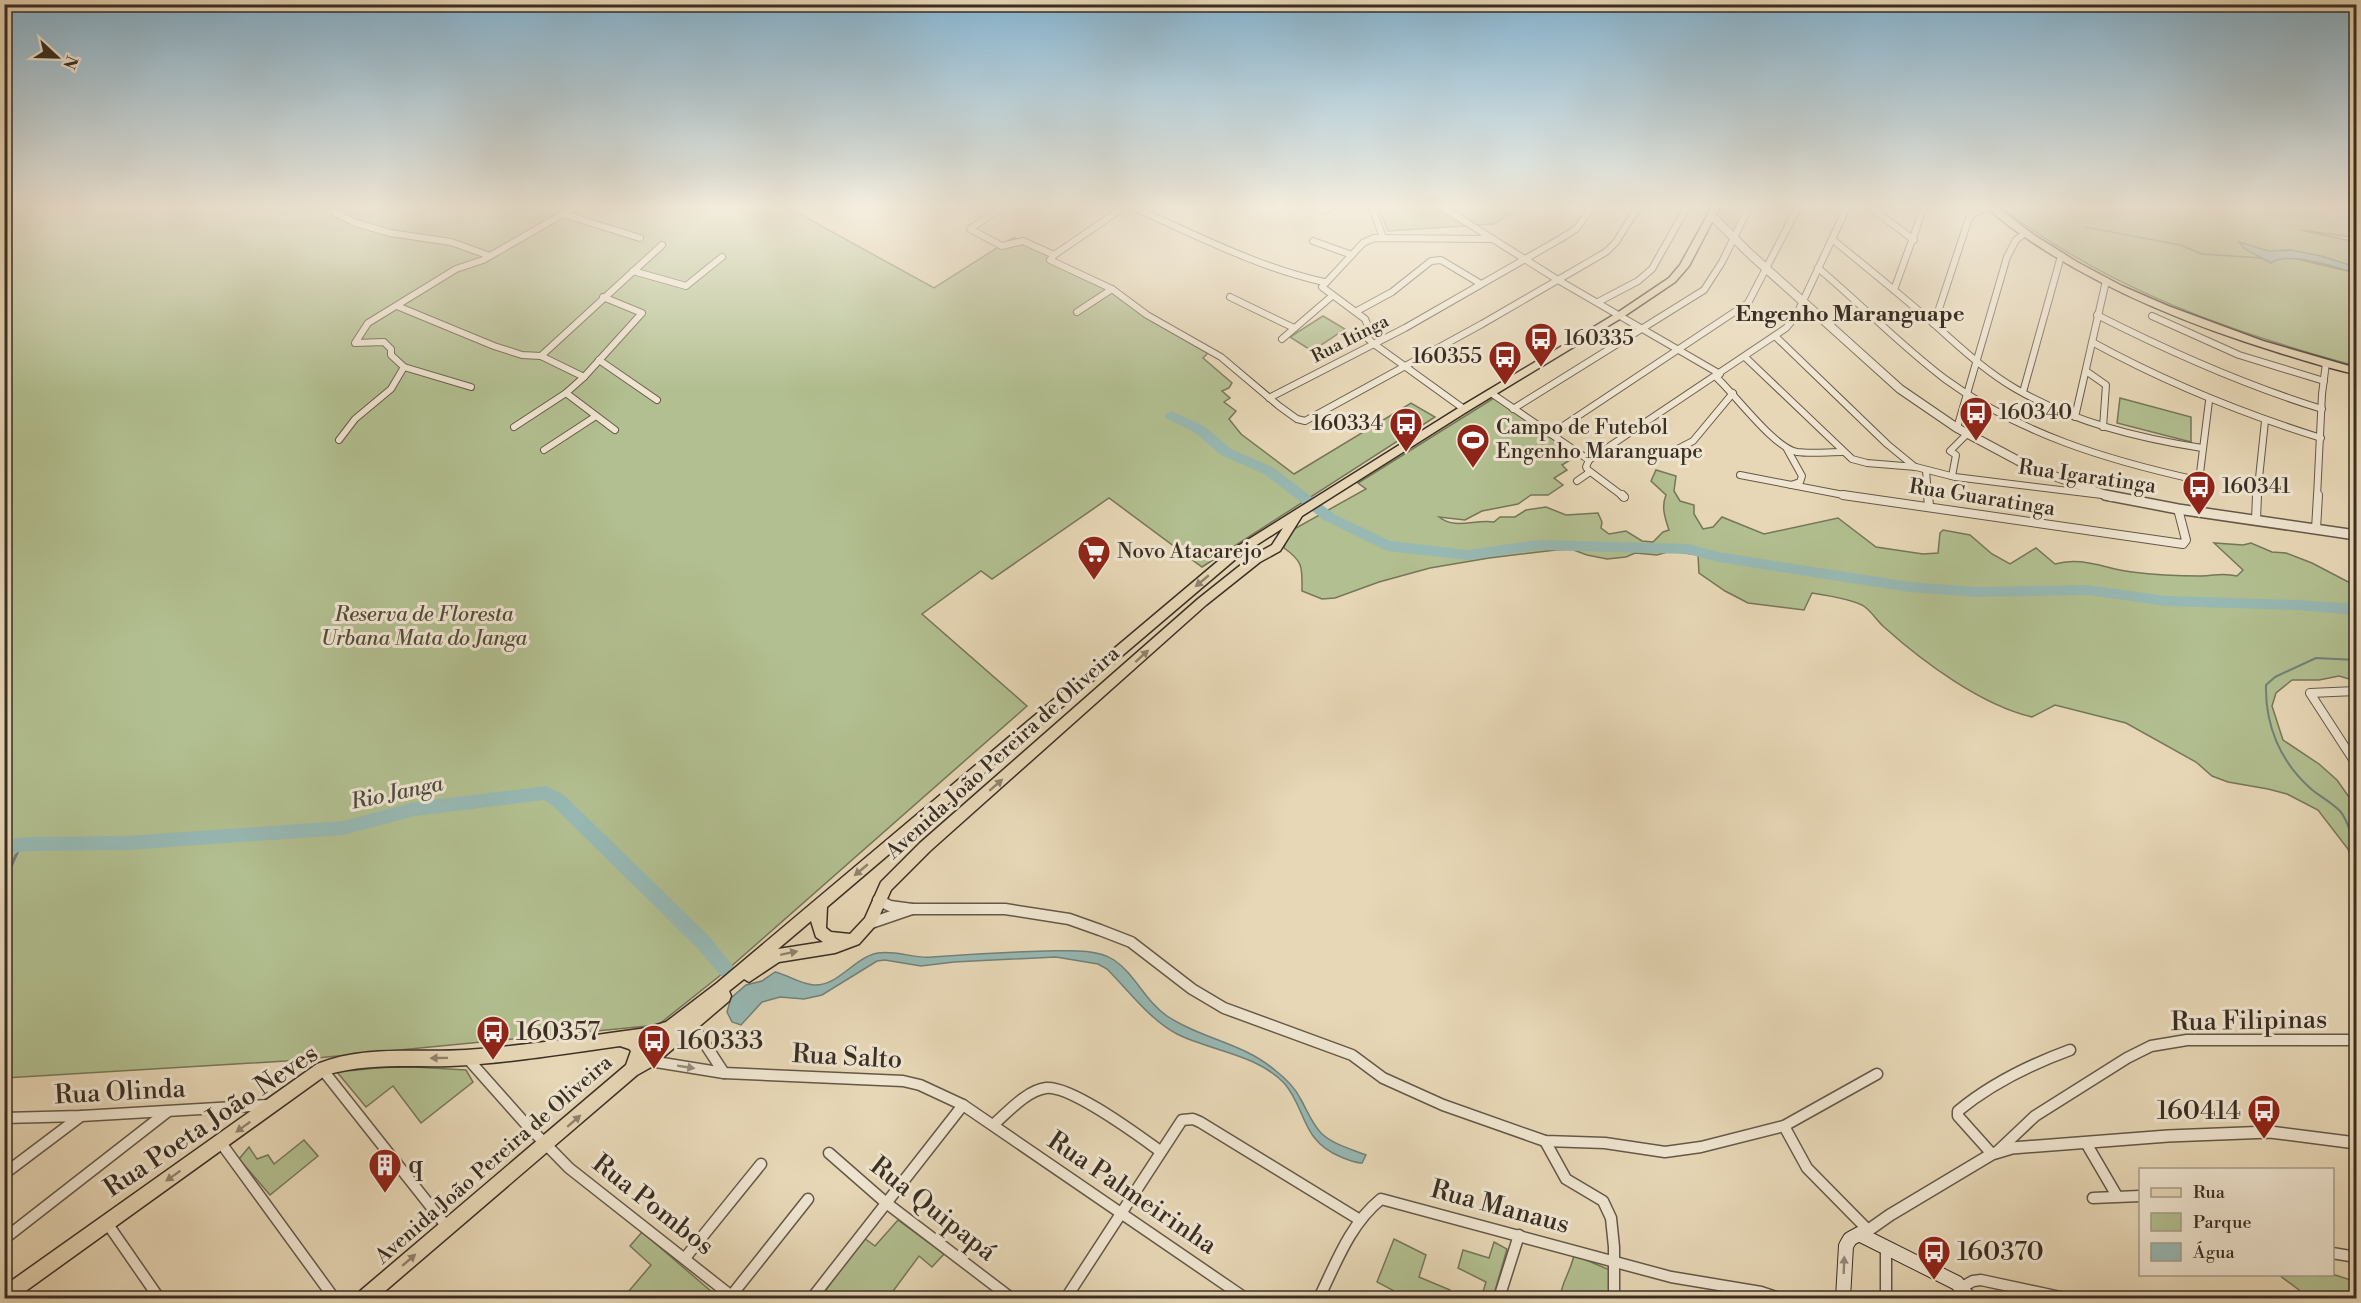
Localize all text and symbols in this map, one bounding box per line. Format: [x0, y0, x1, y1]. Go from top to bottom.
north arrow [27, 27, 87, 87]
text: N [58, 53, 82, 72]
district label: Engenho Maranguape [1736, 301, 1965, 328]
street label: Rua Itinga [1307, 309, 1393, 368]
bus stop icon: 160335 [1523, 321, 1559, 368]
place label: 160335 [1564, 326, 1634, 352]
bus stop icon: 160355 [1487, 339, 1523, 386]
place label: 160355 [1412, 344, 1482, 370]
bus stop icon: 160340 [1958, 395, 1994, 442]
place label: 160340 [1999, 400, 2072, 426]
bus stop icon: 160334 [1388, 406, 1424, 453]
place label: 160334 [1312, 411, 1383, 437]
place label: Campo de Futebol Engenho Maranguape [1496, 415, 1703, 465]
sports icon: Campo de Futebol Engenho Maranguape [1455, 422, 1491, 469]
street label: Rua Igaratinga [2016, 454, 2158, 500]
bus stop icon: 160341 [2181, 469, 2217, 516]
street label: Rua Guaratinga [1907, 474, 2057, 522]
place label: 160341 [2222, 474, 2290, 500]
supermarket icon: Novo Atacarejo [1076, 534, 1112, 581]
place label: Novo Atacarejo [1117, 539, 1262, 565]
one-way arrow [1194, 575, 1210, 588]
park label: Reserva de Floresta Urbana Mata do Janga [321, 602, 527, 652]
street label: Avenida João Pereira de Oliveira [880, 641, 1126, 866]
one-way arrow [1135, 649, 1150, 663]
water label: Rio Janga [347, 770, 446, 816]
one-way arrow [988, 779, 1003, 792]
one-way arrow [853, 863, 869, 876]
one-way arrow [780, 948, 798, 958]
street label: Rua Filipinas [2170, 1004, 2328, 1038]
bus stop icon: 160357 [475, 1014, 511, 1061]
place label: 160357 [516, 1016, 600, 1048]
bus stop icon: 160333 [636, 1023, 672, 1070]
place label: 160333 [677, 1025, 763, 1057]
street label: Rua Poeta João Neves [98, 1038, 324, 1204]
street label: Rua Salto [791, 1038, 903, 1076]
street label: Avenida João Pereira de Oliveira [369, 1050, 618, 1271]
one-way arrow [429, 1053, 448, 1063]
one-way arrow [677, 1063, 696, 1072]
street label: Rua Olinda [54, 1073, 187, 1111]
bus stop icon: 160414 [2246, 1093, 2282, 1140]
place label: 160414 [2157, 1095, 2241, 1127]
one-way arrow [566, 1115, 581, 1128]
one-way arrow [235, 1121, 251, 1133]
street label: Rua Palmeirinha [1041, 1124, 1224, 1262]
building icon: q [367, 1147, 403, 1194]
street label: Rua Pombos [586, 1148, 720, 1262]
place label: q [408, 1149, 423, 1181]
street label: Rua Quipapá [863, 1150, 1003, 1269]
legend [2139, 1168, 2334, 1276]
one-way arrow [166, 1170, 182, 1182]
street label: Rua Manaus [1427, 1173, 1573, 1241]
text: Rua [2193, 1181, 2226, 1204]
text: Parque [2193, 1211, 2252, 1234]
bus stop icon: 160370 [1916, 1234, 1952, 1281]
place label: 160370 [1957, 1236, 2044, 1268]
text: Água [2192, 1241, 2235, 1264]
one-way arrow [401, 1254, 416, 1267]
one-way arrow [1840, 1255, 1849, 1274]

